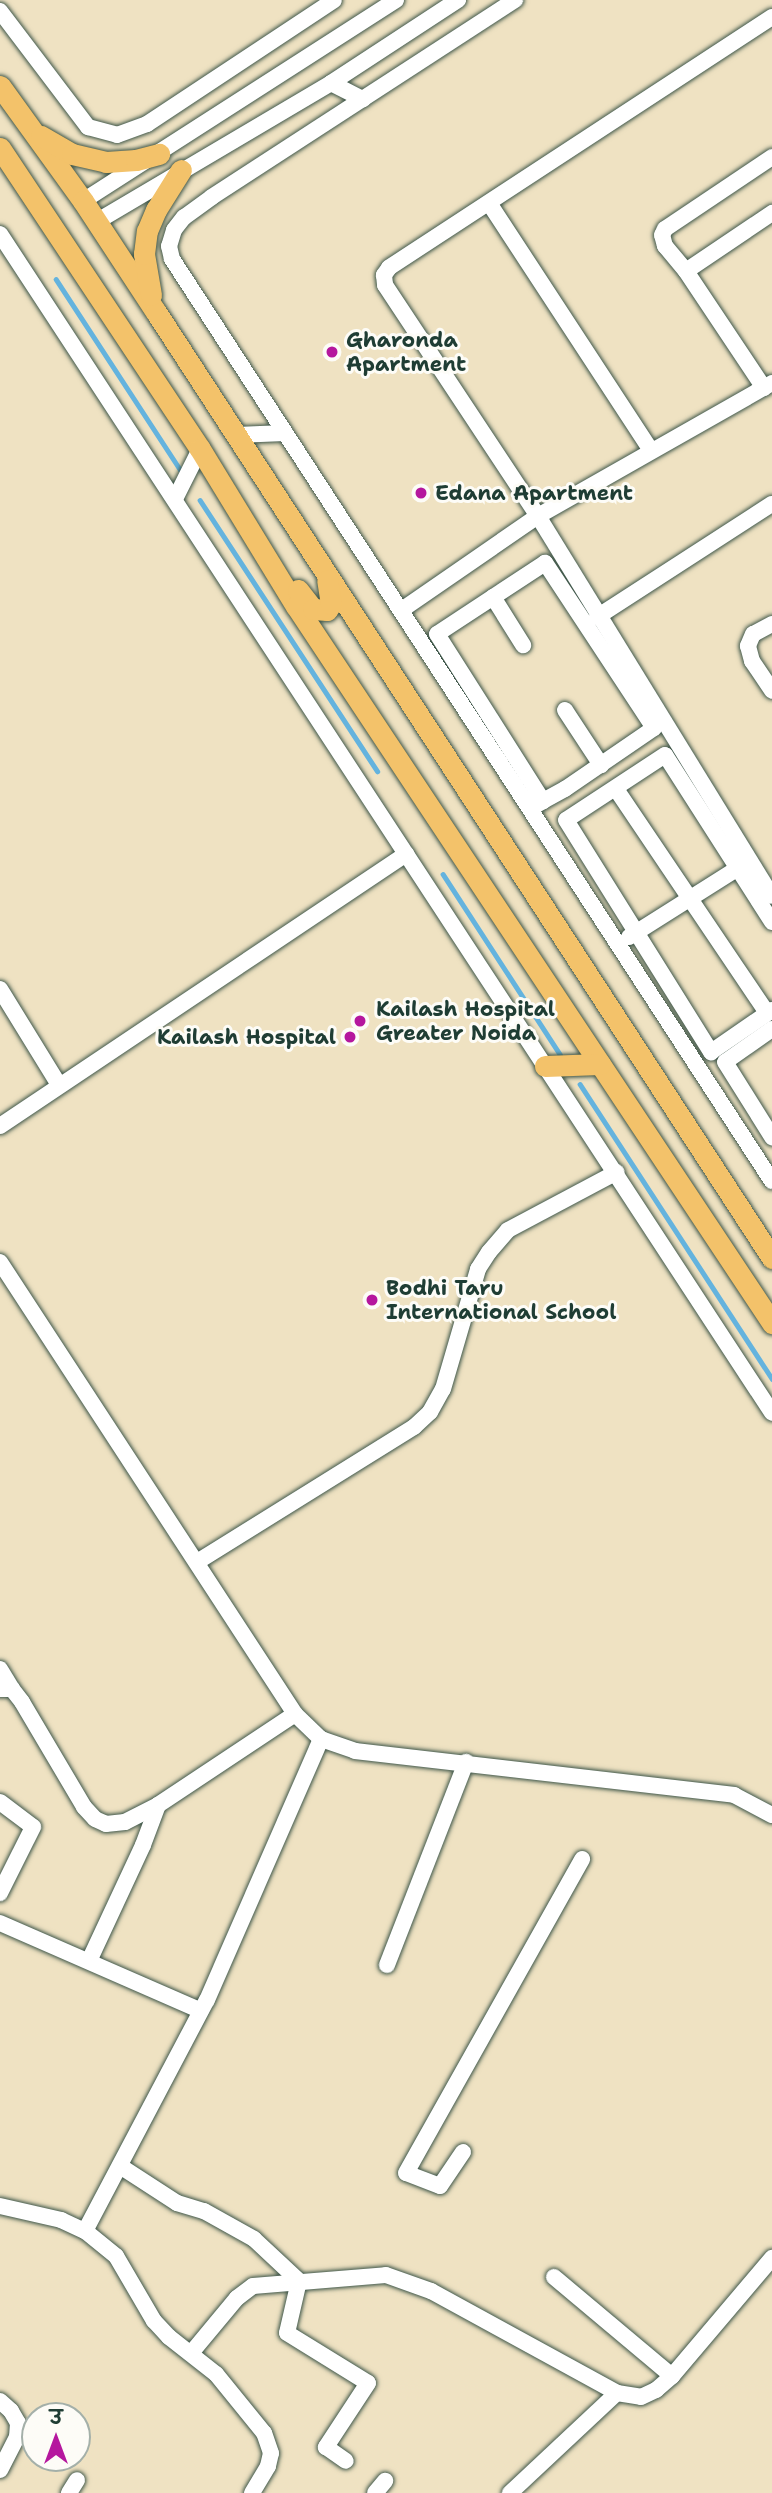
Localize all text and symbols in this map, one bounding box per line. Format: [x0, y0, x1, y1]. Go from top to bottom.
place label: Gharonda Apartment [346, 327, 466, 377]
marker: Gharonda Apartment [324, 344, 340, 360]
place label: Edana Apartment [435, 480, 633, 506]
marker: Edana Apartment [413, 485, 429, 501]
place label: Kailash Hospital Greater Noida [376, 996, 555, 1046]
marker: Kailash Hospital Greater Noida [350, 1011, 370, 1031]
place label: Kailash Hospital [157, 1024, 336, 1050]
marker: Kailash Hospital [342, 1029, 358, 1045]
place label: Bodhi Taru International School [386, 1275, 616, 1325]
marker: Bodhi Taru International School [364, 1292, 380, 1308]
north arrow [21, 2402, 91, 2472]
text: उ [50, 2405, 62, 2430]

